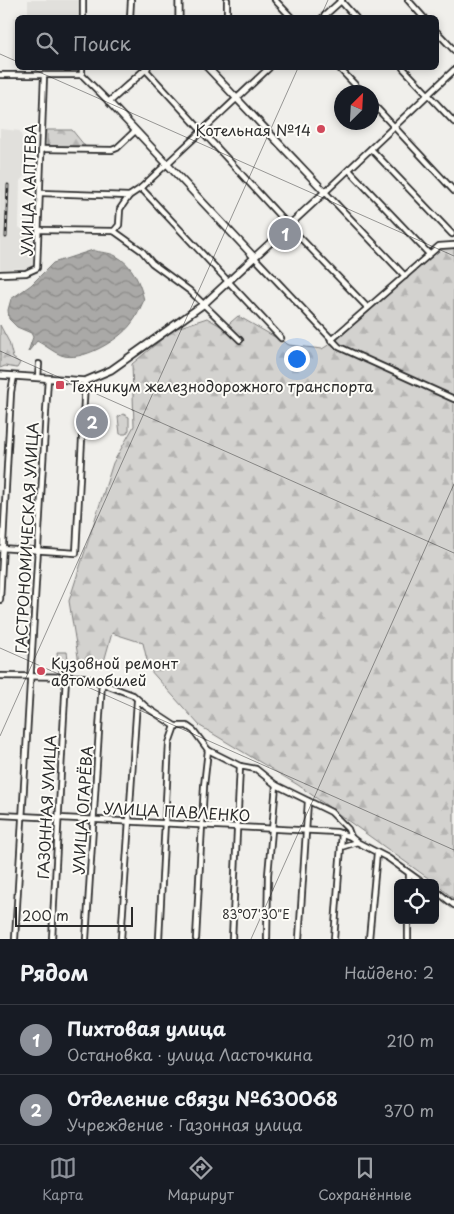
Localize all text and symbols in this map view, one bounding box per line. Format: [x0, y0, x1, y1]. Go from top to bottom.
search box [15, 15, 439, 70]
icon: search [33, 29, 61, 57]
text: Поиск [73, 29, 131, 57]
north arrow [334, 85, 379, 130]
place label: Котельная №14 [196, 118, 311, 141]
street label: УЛИЦА ЛАПТЕВА [14, 123, 42, 256]
marker: Котельная №14 [315, 123, 327, 135]
pin: 1 [269, 215, 301, 253]
your location [284, 346, 310, 372]
place label: Техникум железнодорожного транспорта [70, 374, 374, 397]
marker: Техникум железнодорожного транспорта [54, 379, 66, 391]
pin: 2 [76, 403, 108, 441]
street label: ГАСТРОНОМИЧЕСКАЯ УЛИЦА [8, 422, 44, 654]
place label: Кузовной ремонт автомобилей [51, 651, 179, 691]
marker: Кузовной ремонт автомобилей [35, 665, 47, 677]
street label: ГАЗОННАЯ УЛИЦА [31, 734, 61, 880]
street label: УЛИЦА ОГАРЁВА [66, 745, 98, 875]
street label: УЛИЦА ПАВЛЕНКО [103, 796, 251, 826]
map controls [394, 879, 439, 924]
button: locate [394, 879, 439, 924]
scale bar [15, 904, 132, 927]
text: 200 m [22, 905, 69, 926]
text: 83°07'30"E [222, 905, 290, 923]
text: Рядом [20, 956, 88, 988]
text: Найдено: 2 [344, 960, 434, 984]
text: Пихтовая улица [67, 1014, 226, 1042]
text: 1 [32, 1028, 40, 1052]
text: 210 m [386, 1028, 434, 1052]
text: Остановка · улица Ласточкина [67, 1042, 313, 1066]
text: Отделение связи №630068 [67, 1084, 338, 1112]
text: 2 [30, 1098, 42, 1122]
text: 370 m [384, 1098, 434, 1122]
text: Учреждение · Газонная улица [67, 1112, 302, 1136]
tab: Карта [42, 1154, 83, 1205]
tab: Маршрут [168, 1154, 234, 1205]
tab: Сохранённые [318, 1154, 412, 1205]

